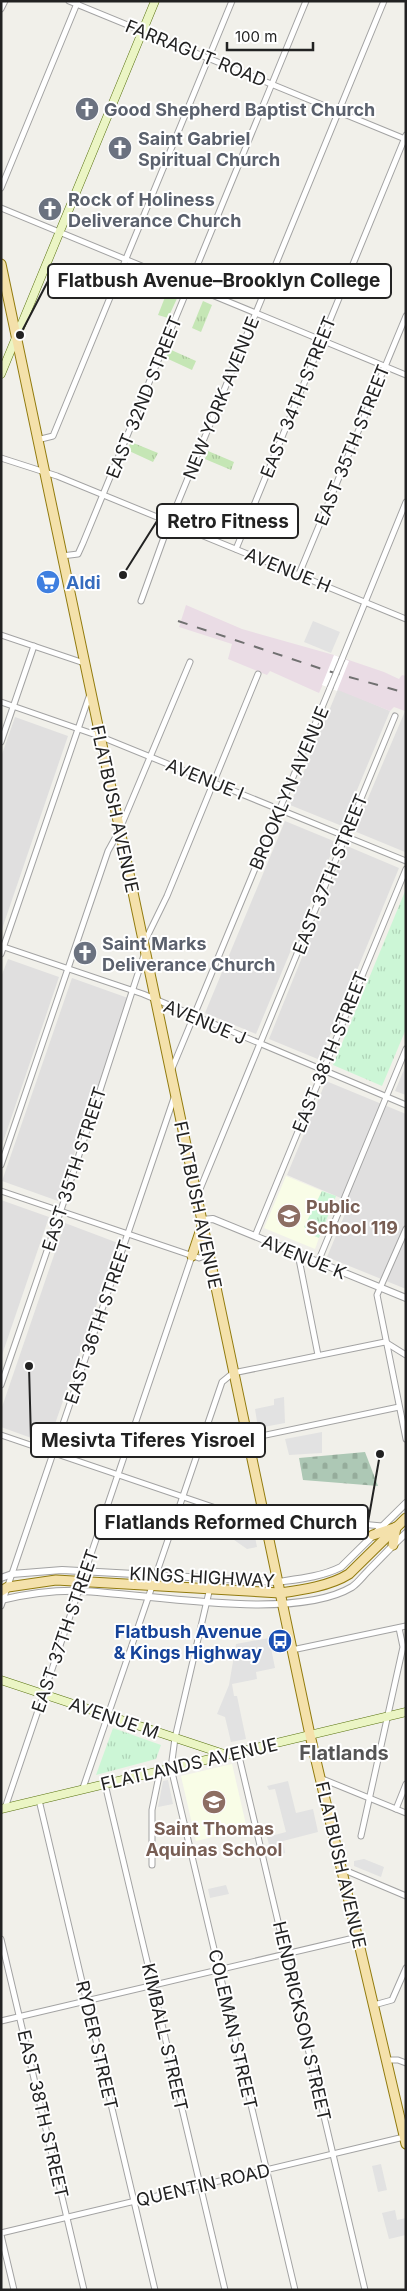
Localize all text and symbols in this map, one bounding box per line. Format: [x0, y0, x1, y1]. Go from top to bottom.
street label: FARRAGUT ROAD [123, 15, 269, 91]
scale bar [227, 20, 313, 52]
text: 100 m [235, 27, 277, 46]
church icon: Good Shepherd Baptist Church [74, 96, 100, 122]
place label: Good Shepherd Baptist Church [104, 99, 375, 120]
place label: Saint Gabriel Spiritual Church [138, 128, 280, 170]
church icon: Saint Gabriel Spiritual Church [107, 135, 133, 161]
place label: Rock of Holiness Deliverance Church [68, 189, 241, 231]
church icon: Rock of Holiness Deliverance Church [37, 196, 63, 222]
callout: Flatbush Avenue–Brooklyn College [48, 264, 391, 298]
text: Flatbush Avenue–Brooklyn College [58, 269, 380, 292]
street label: EAST 32ND STREET [102, 313, 186, 481]
street label: EAST 34TH STREET [256, 313, 340, 481]
street label: NEW YORK AVENUE [179, 314, 263, 482]
street label: EAST 35TH STREET [310, 362, 394, 528]
callout: Retro Fitness [157, 504, 298, 538]
text: Retro Fitness [167, 510, 289, 533]
street label: AVENUE H [242, 543, 334, 597]
supermarket icon: Aldi [35, 569, 61, 595]
place label: Aldi [66, 572, 101, 593]
street label: BROOKLYN AVENUE [245, 703, 333, 873]
street label: FLATBUSH AVENUE [87, 723, 143, 895]
street label: AVENUE I [163, 754, 247, 804]
street label: EAST 37TH STREET [288, 791, 372, 957]
place label: Saint Marks Deliverance Church [102, 933, 275, 975]
church icon: Saint Marks Deliverance Church [72, 940, 98, 966]
street label: EAST 38TH STREET [288, 968, 372, 1136]
street label: AVENUE J [161, 995, 249, 1049]
street label: EAST 35TH STREET [37, 1084, 111, 1254]
street label: FLATBUSH AVENUE [170, 1119, 226, 1291]
place label: Public School 119 [306, 1196, 398, 1238]
school or university icon: Public School 119 [276, 1203, 302, 1229]
street label: AVENUE K [259, 1231, 349, 1283]
street label: EAST 36TH STREET [60, 1237, 136, 1407]
callout: Mesivta Tiferes Yisroel [31, 1423, 265, 1457]
text: Mesivta Tiferes Yisroel [41, 1429, 255, 1452]
callout: Flatlands Reformed Church [95, 1505, 368, 1539]
text: Flatlands Reformed Church [105, 1511, 357, 1534]
street label: EAST 37TH STREET [27, 1547, 103, 1715]
street label: KINGS HIGHWAY [129, 1563, 275, 1591]
place label: Flatbush Avenue & Kings Highway [114, 1621, 262, 1663]
bus stop icon: Flatbush Avenue & Kings Highway [267, 1628, 293, 1654]
street label: AVENUE M [66, 1693, 162, 1743]
street label: FLATLANDS AVENUE [98, 1733, 280, 1795]
district label: Flatlands [299, 1741, 389, 1765]
street label: FLATBUSH AVENUE [312, 1779, 370, 1951]
school or university icon: Saint Thomas Aquinas School [201, 1789, 227, 1815]
place label: Saint Thomas Aquinas School [146, 1818, 283, 1860]
street label: HENDRICKSON STREET [269, 1919, 335, 2123]
street label: COLEMAN STREET [204, 1947, 262, 2111]
street label: KIMBALL STREET [138, 1961, 192, 2113]
street label: RYDER STREET [72, 1978, 122, 2112]
street label: EAST 38TH STREET [13, 2028, 73, 2200]
street label: QUENTIN ROAD [134, 2159, 272, 2211]

